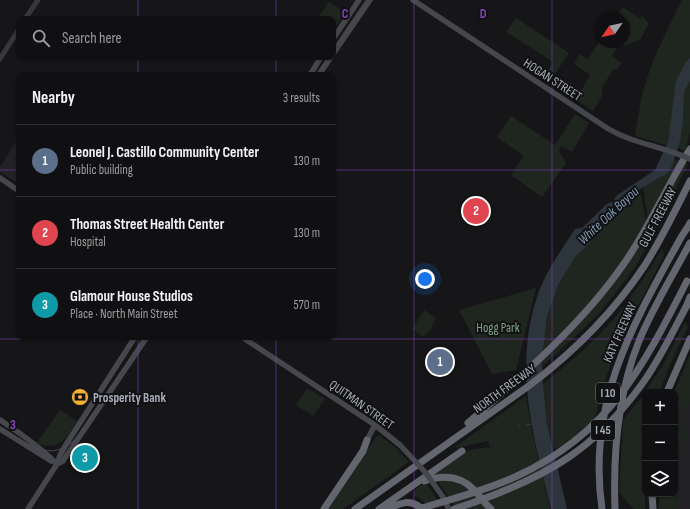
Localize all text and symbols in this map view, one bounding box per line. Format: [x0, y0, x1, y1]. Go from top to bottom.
text: C [342, 6, 349, 22]
text: D [480, 6, 487, 22]
north arrow [594, 12, 630, 48]
search box [16, 16, 336, 60]
icon: search [30, 27, 52, 49]
text: Search here [62, 29, 122, 48]
street label: HOGAN STREET [520, 55, 585, 105]
text: Nearby [32, 88, 75, 108]
text: 3 results [283, 90, 320, 106]
text: Leonel J. Castillo Community Center [70, 143, 259, 162]
text: 1 [42, 153, 48, 169]
text: 130 m [294, 153, 320, 169]
text: Public building [70, 162, 133, 178]
water label: White Oak Bayou [574, 183, 643, 248]
street label: GULF FREEWAY [635, 184, 681, 250]
pin: 2 [463, 196, 489, 226]
text: Thomas Street Health Center [70, 215, 224, 234]
text: 2 [42, 225, 48, 241]
text: 130 m [294, 225, 320, 241]
text: Hospital [70, 234, 106, 250]
your location [415, 269, 435, 289]
text: Glamour House Studios [70, 287, 193, 306]
text: 3 [42, 297, 48, 313]
text: 570 m [293, 297, 320, 313]
street label: KATY FREEWAY [600, 299, 640, 365]
text: Place · North Main Street [70, 306, 178, 322]
park label: Hogg Park [476, 320, 520, 336]
pin: 1 [427, 347, 453, 377]
street label: NORTH FREEWAY [470, 360, 539, 417]
street label: QUITMAN STREET [326, 377, 397, 433]
road number: I 10 [596, 383, 620, 403]
bank icon: Prosperity Bank [70, 387, 90, 407]
map controls [642, 389, 678, 497]
button: + [642, 389, 678, 425]
place label: Prosperity Bank [93, 390, 166, 406]
text: 3 [10, 417, 16, 433]
road number: I 45 [591, 420, 615, 440]
button: − [642, 425, 678, 461]
pin: 3 [72, 443, 98, 473]
button: layers [642, 461, 678, 497]

